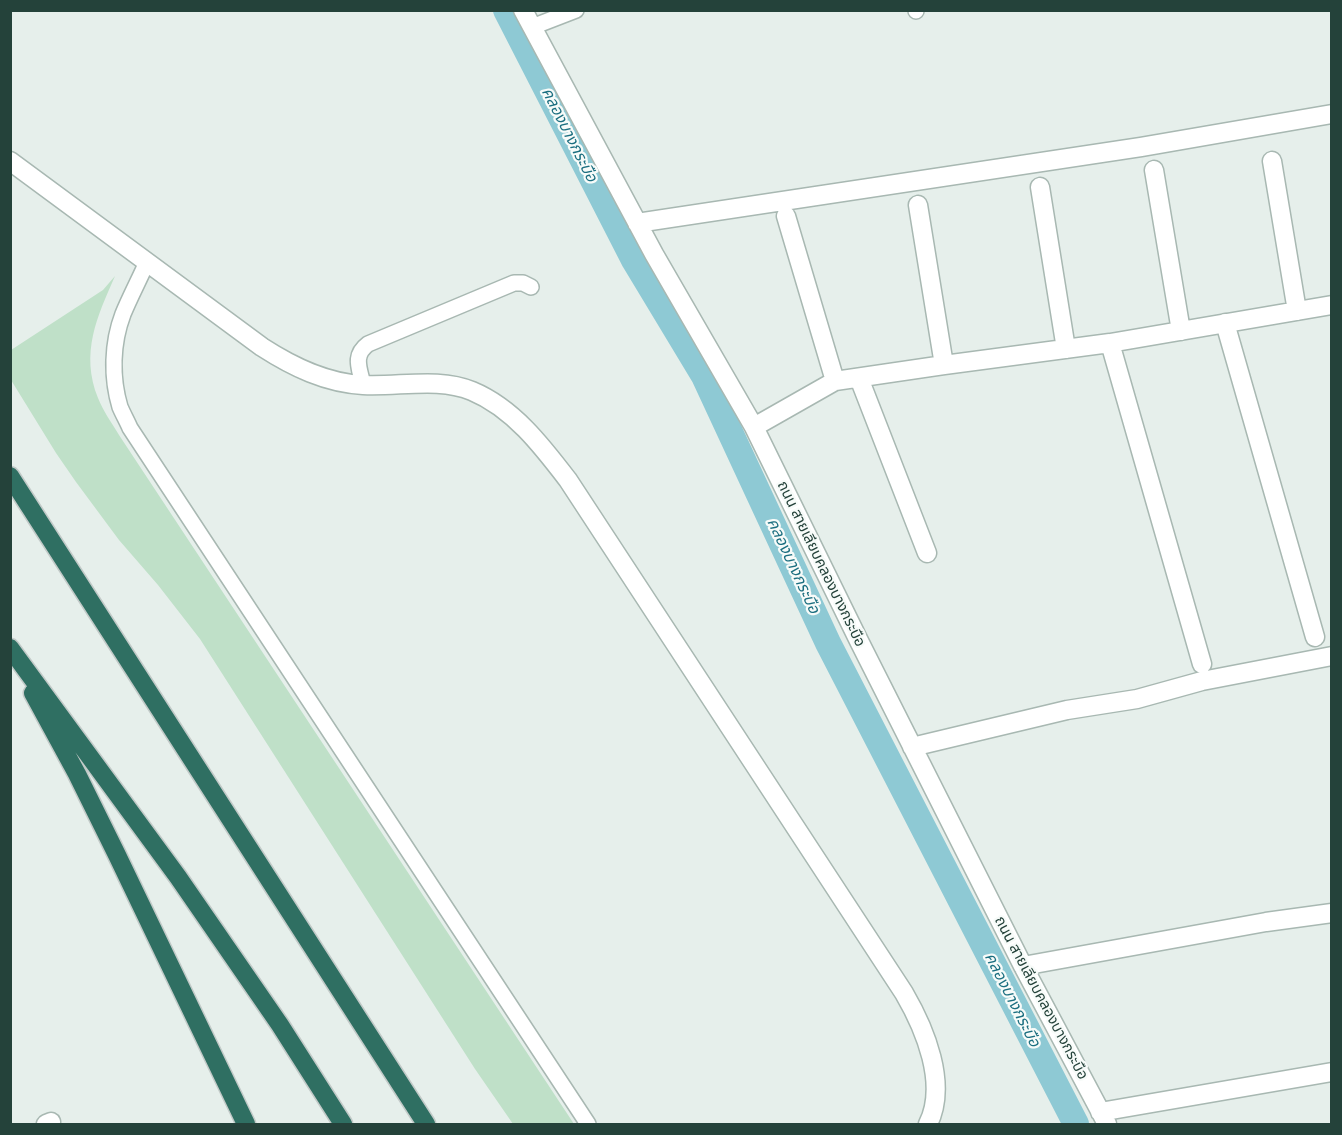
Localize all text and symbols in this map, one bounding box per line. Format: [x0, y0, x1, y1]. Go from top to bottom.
water label: คลองบางกระบือ [537, 85, 601, 185]
street label: ถนน สายเลียบคลองบางกระบือ [773, 478, 869, 650]
water label: คลองบางกระบือ [763, 515, 823, 617]
street label: ถนน สายเลียบคลองบางกระบือ [990, 913, 1092, 1083]
water label: คลองบางกระบือ [980, 950, 1044, 1050]

